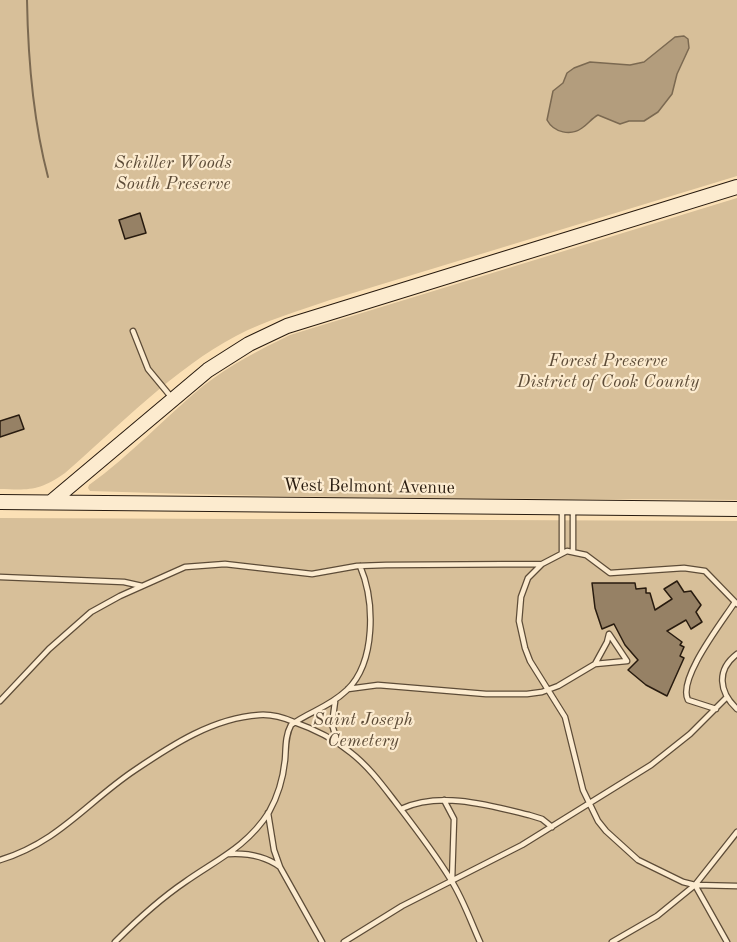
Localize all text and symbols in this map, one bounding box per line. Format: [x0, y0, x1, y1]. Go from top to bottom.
park label: Schiller Woods South Preserve [114, 152, 232, 195]
park label: Forest Preserve District of Cook County [517, 350, 699, 392]
street label: West Belmont Avenue [283, 475, 455, 499]
park label: Saint Joseph Cemetery [313, 709, 413, 752]

